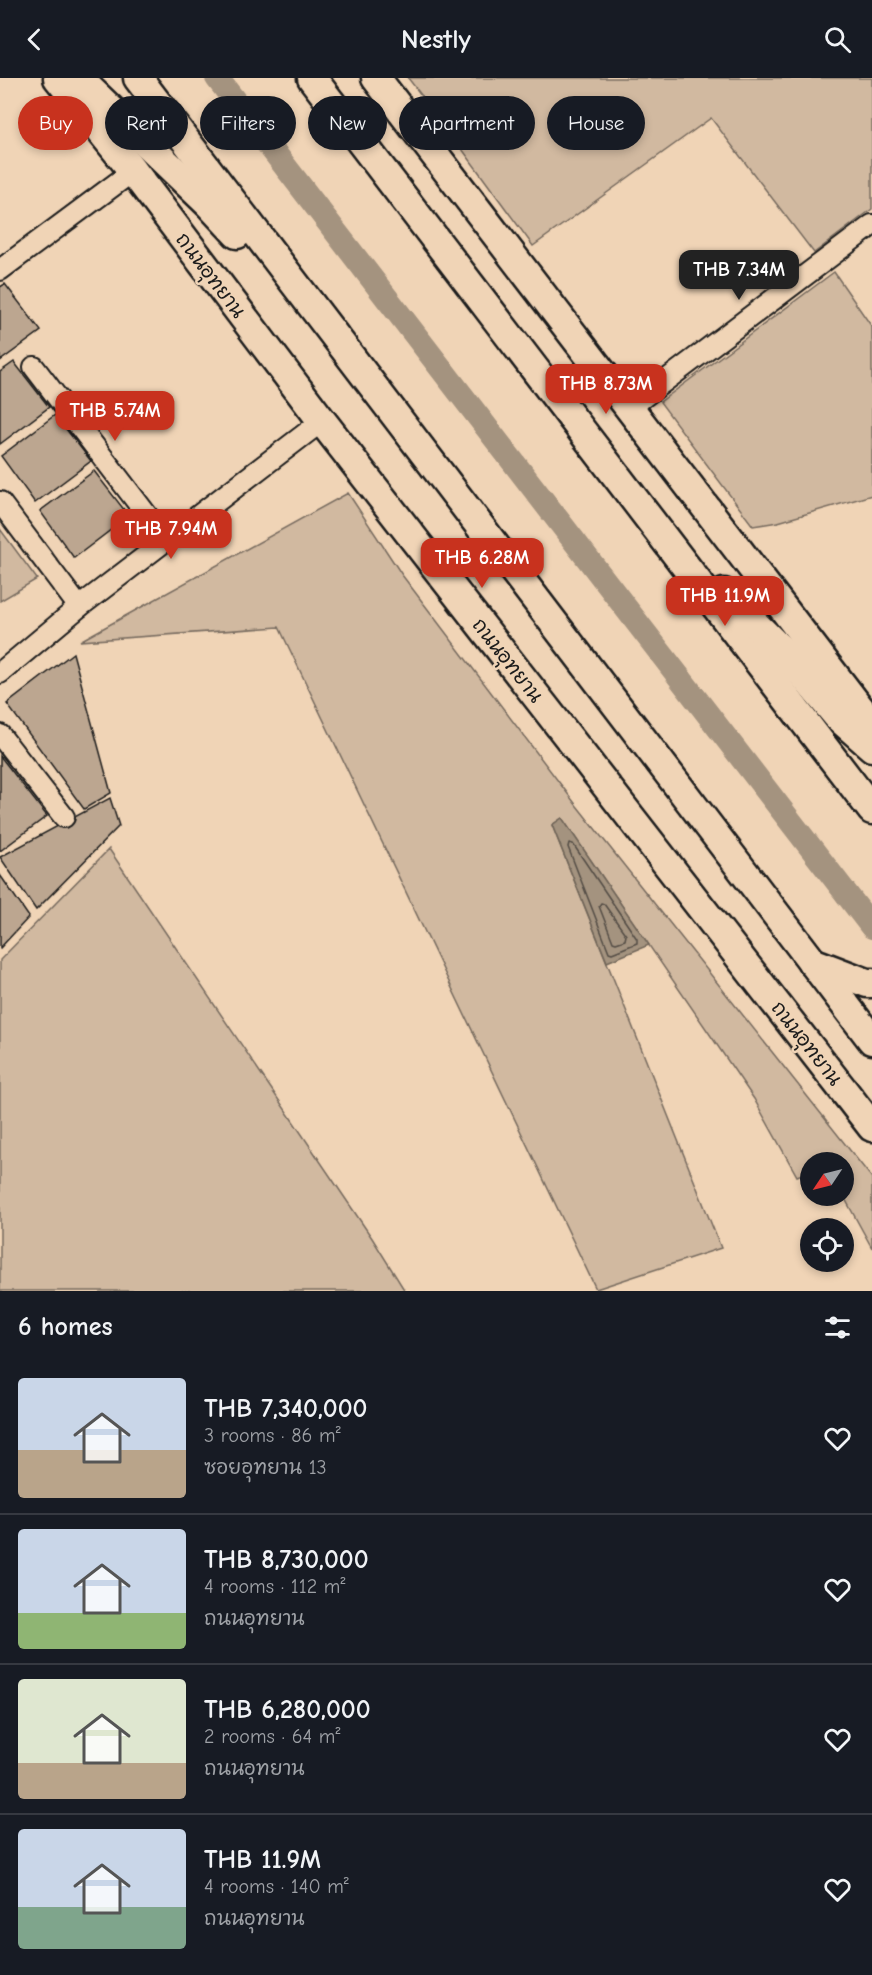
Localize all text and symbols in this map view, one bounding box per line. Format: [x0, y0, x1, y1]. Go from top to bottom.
icon: back [18, 23, 51, 56]
icon: search [821, 23, 854, 56]
text: Nestly [401, 24, 471, 55]
chip: Buy [18, 96, 93, 150]
chip: Rent [105, 96, 188, 150]
chip: Filters [200, 96, 296, 150]
chip: New [308, 96, 387, 150]
chip: Apartment [399, 96, 535, 150]
chip: House [547, 96, 645, 150]
street label: ถนนอุทยาน [168, 228, 250, 325]
pin: THB 7.34M [670, 250, 808, 301]
text: THB 7.34M [693, 258, 785, 281]
pin: THB 8.73M [537, 364, 675, 415]
text: THB 8.73M [560, 372, 652, 395]
pin: THB 5.74M [46, 391, 184, 442]
text: THB 5.74M [69, 399, 161, 422]
pin: THB 7.94M [102, 509, 240, 560]
text: THB 7.94M [125, 517, 217, 540]
pin: THB 6.28M [413, 538, 551, 589]
text: THB 6.28M [435, 546, 529, 569]
pin: THB 11.9M [656, 576, 794, 627]
text: THB 11.9M [680, 584, 770, 607]
street label: ถนนอุทยาน [464, 614, 548, 710]
street label: ถนนอุทยาน [763, 997, 847, 1093]
north arrow [800, 1152, 854, 1206]
map controls [800, 1152, 854, 1272]
button: locate [800, 1218, 854, 1272]
icon: filters [821, 1311, 854, 1344]
text: 6 homes [18, 1312, 113, 1342]
text: THB 7,340,000 [204, 1394, 367, 1424]
icon: home [66, 1402, 138, 1474]
icon: heart [821, 1422, 854, 1455]
text: 3 rooms · 86 m² [204, 1424, 341, 1447]
text: ซอยอุทยาน 13 [204, 1456, 327, 1479]
text: THB 8,730,000 [204, 1545, 369, 1575]
icon: home [66, 1553, 138, 1625]
icon: heart [821, 1573, 854, 1606]
text: 4 rooms · 112 m² [204, 1575, 345, 1598]
text: ถนนอุทยาน [204, 1607, 305, 1630]
text: THB 6,280,000 [204, 1695, 371, 1725]
icon: home [66, 1703, 138, 1775]
icon: heart [821, 1723, 854, 1756]
text: 2 rooms · 64 m² [204, 1725, 340, 1748]
text: ถนนอุทยาน [204, 1757, 305, 1780]
text: THB 11.9M [204, 1845, 321, 1875]
icon: home [66, 1853, 138, 1925]
icon: heart [821, 1873, 854, 1906]
text: 4 rooms · 140 m² [204, 1875, 349, 1898]
text: ถนนอุทยาน [204, 1907, 305, 1930]

